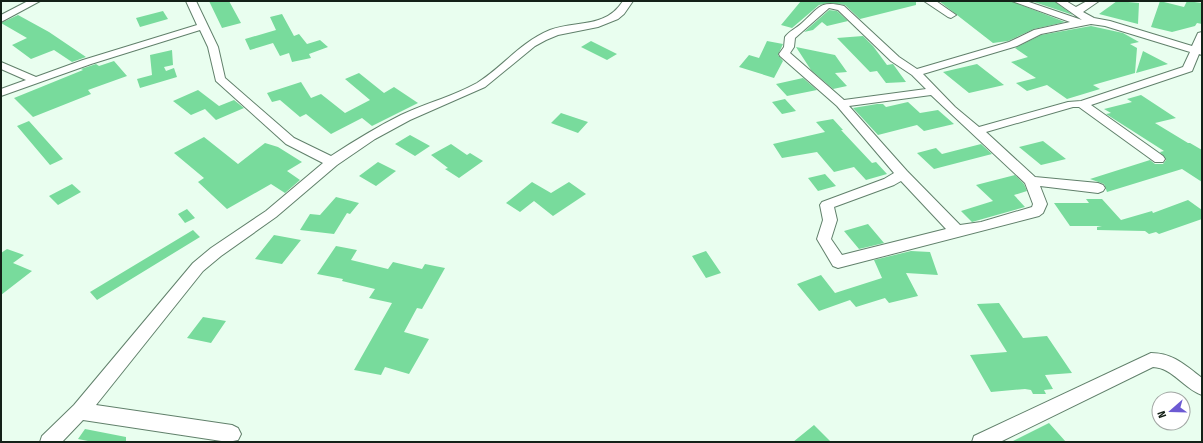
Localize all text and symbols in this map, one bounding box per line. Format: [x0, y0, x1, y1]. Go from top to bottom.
north arrow [1151, 391, 1191, 431]
text: N [1155, 409, 1169, 420]

